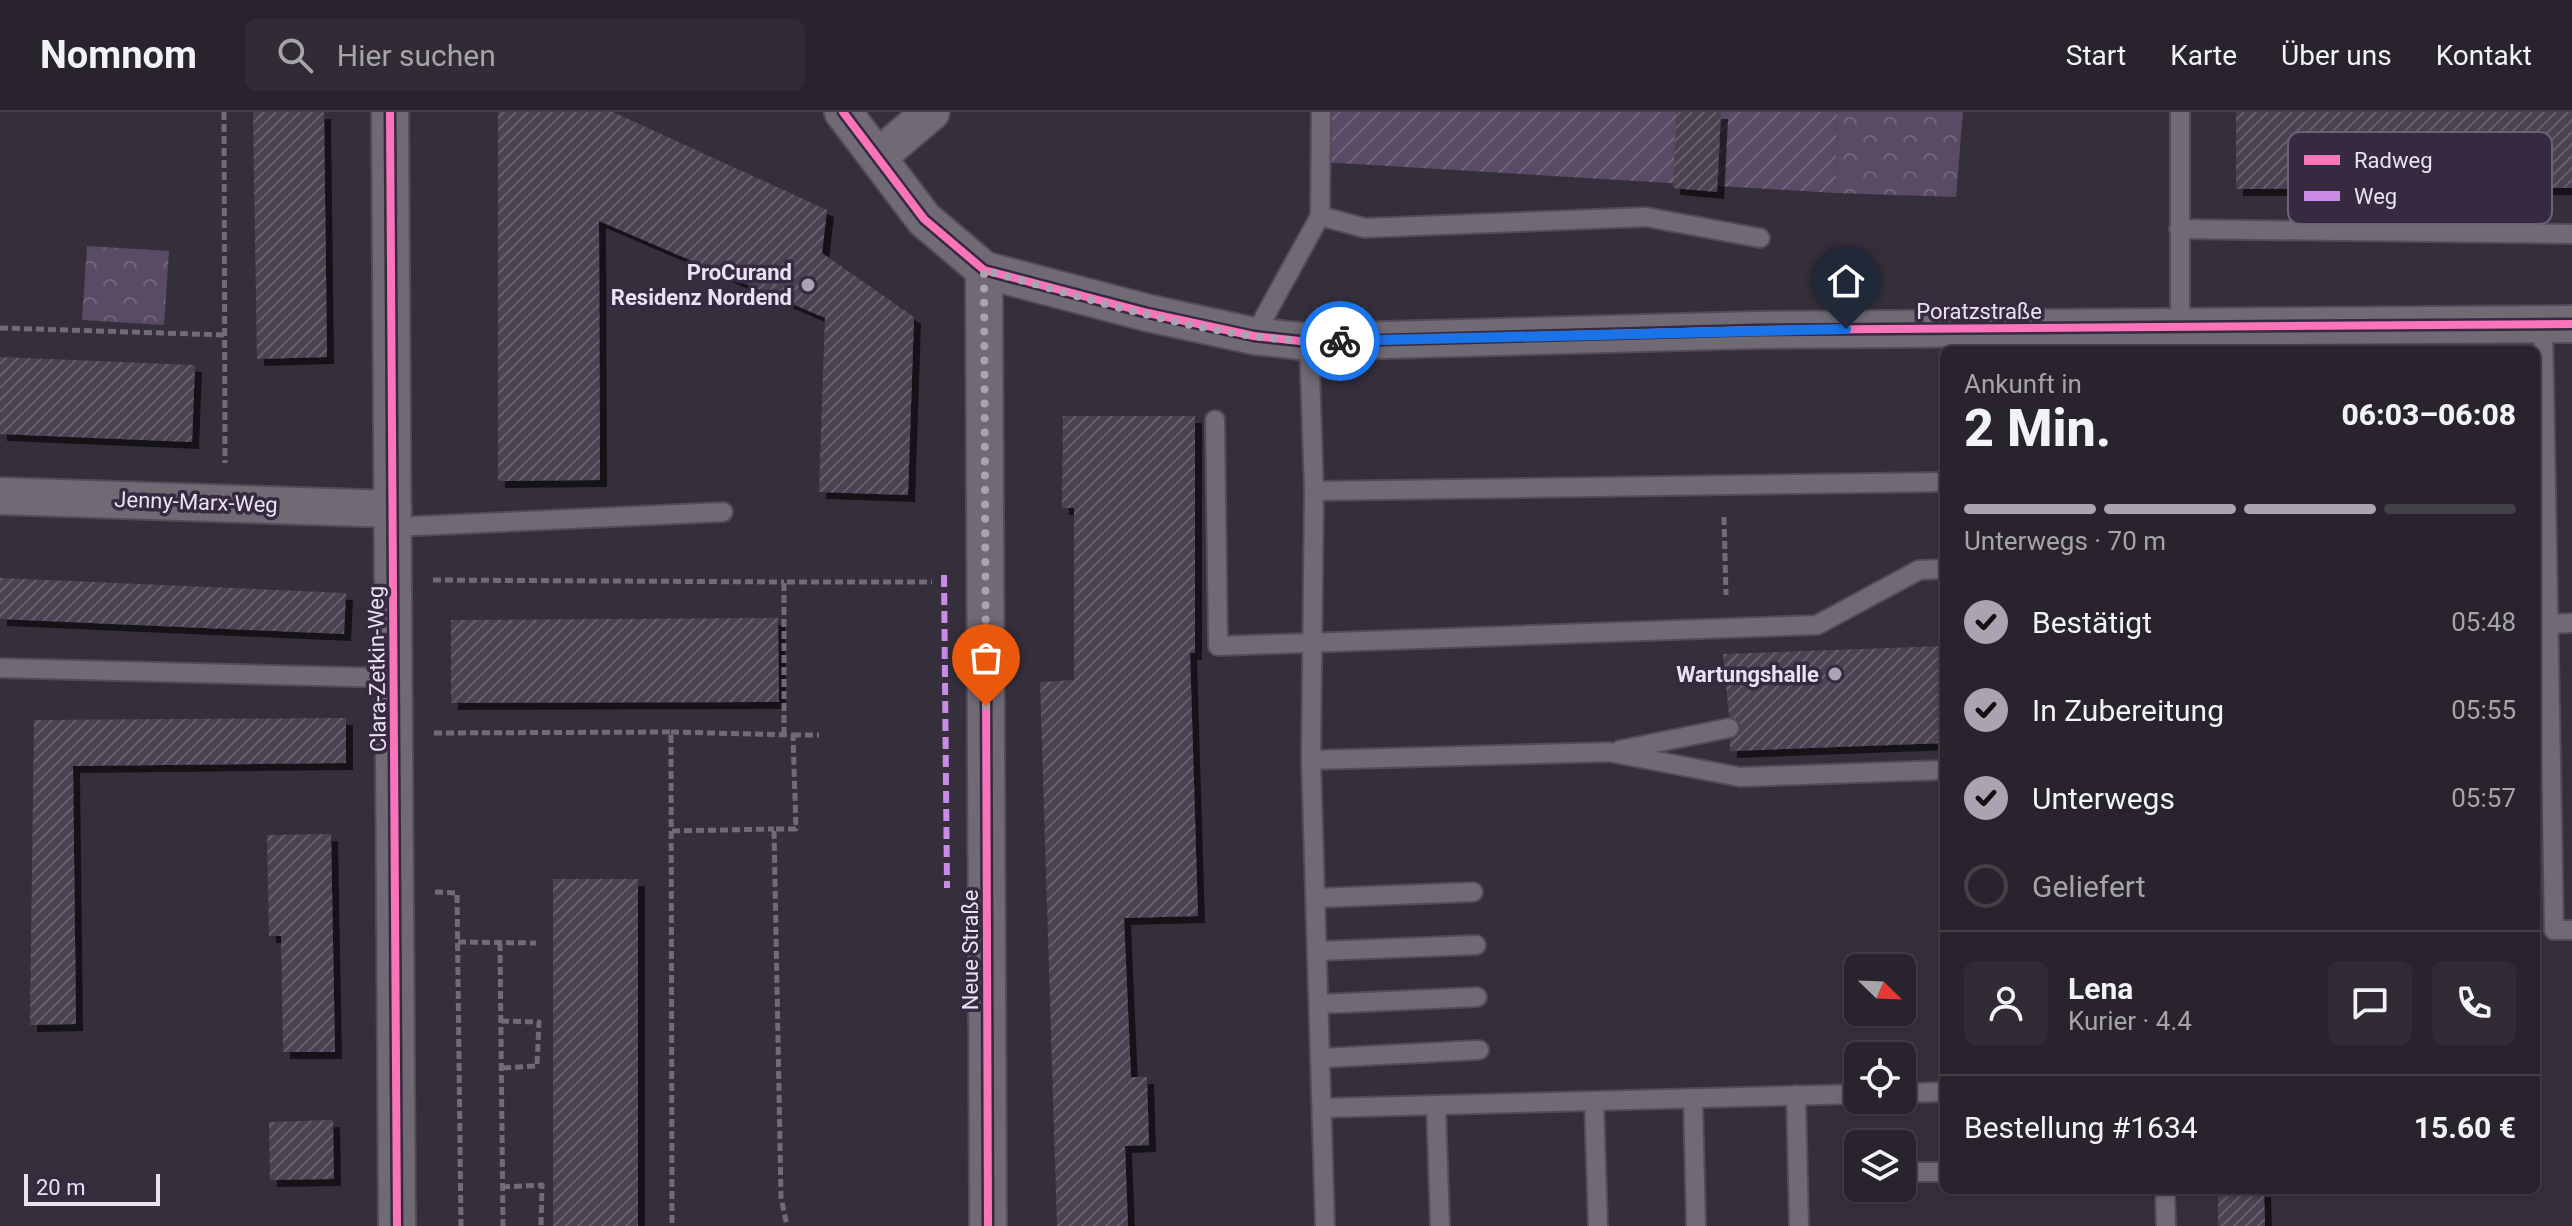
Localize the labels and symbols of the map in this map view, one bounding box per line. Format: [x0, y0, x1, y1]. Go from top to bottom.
legend [2288, 132, 2552, 224]
text: Radweg [2354, 148, 2432, 173]
text: Weg [2354, 184, 2397, 209]
pin [1812, 247, 1880, 329]
place label: ProCurand Residenz Nordend [611, 260, 792, 310]
marker: ProCurand Residenz Nordend [799, 276, 817, 294]
street label: Poratzstraße [1916, 299, 2042, 324]
courier [1300, 301, 1380, 381]
street label: Jenny-Marx-Weg [114, 487, 278, 517]
street label: Clara-Zetkin-Weg [363, 586, 391, 752]
pin [952, 624, 1020, 706]
place label: Wartungshalle [1676, 662, 1819, 687]
marker: Wartungshalle [1826, 665, 1844, 683]
street label: Neue Straße [958, 890, 983, 1010]
north arrow [1844, 954, 1916, 1026]
scale bar [24, 1170, 160, 1206]

